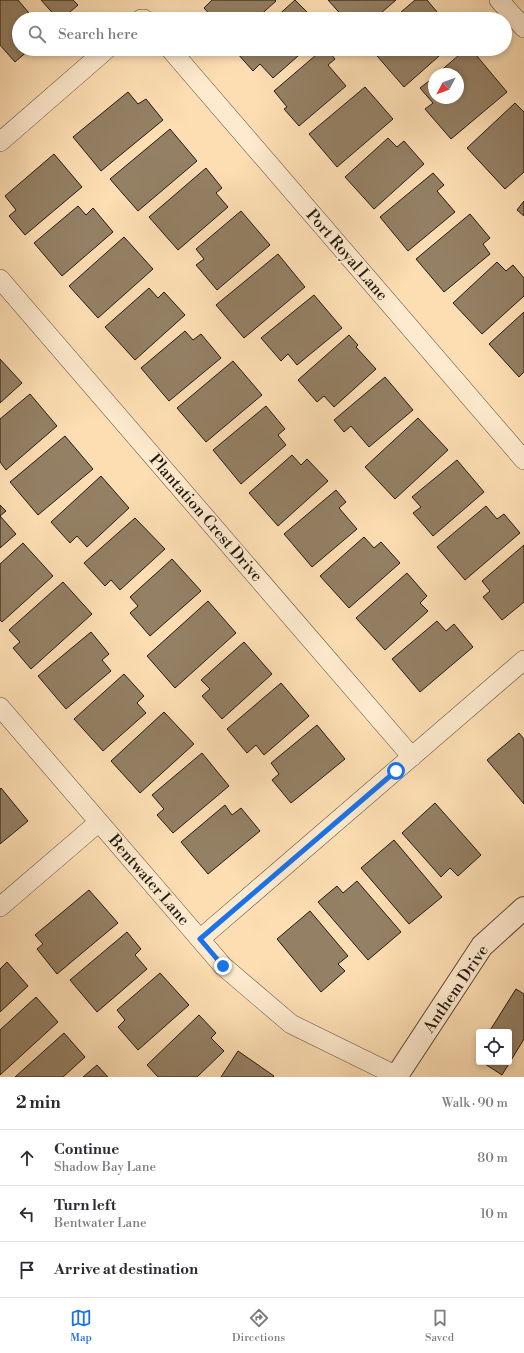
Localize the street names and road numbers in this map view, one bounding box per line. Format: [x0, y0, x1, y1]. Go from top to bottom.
street label: Port Royal Lane [302, 205, 392, 305]
street label: Plantation Crest Drive [145, 450, 267, 586]
street label: Bentwater Lane [103, 830, 194, 930]
street label: Anthem Drive [419, 941, 493, 1038]

